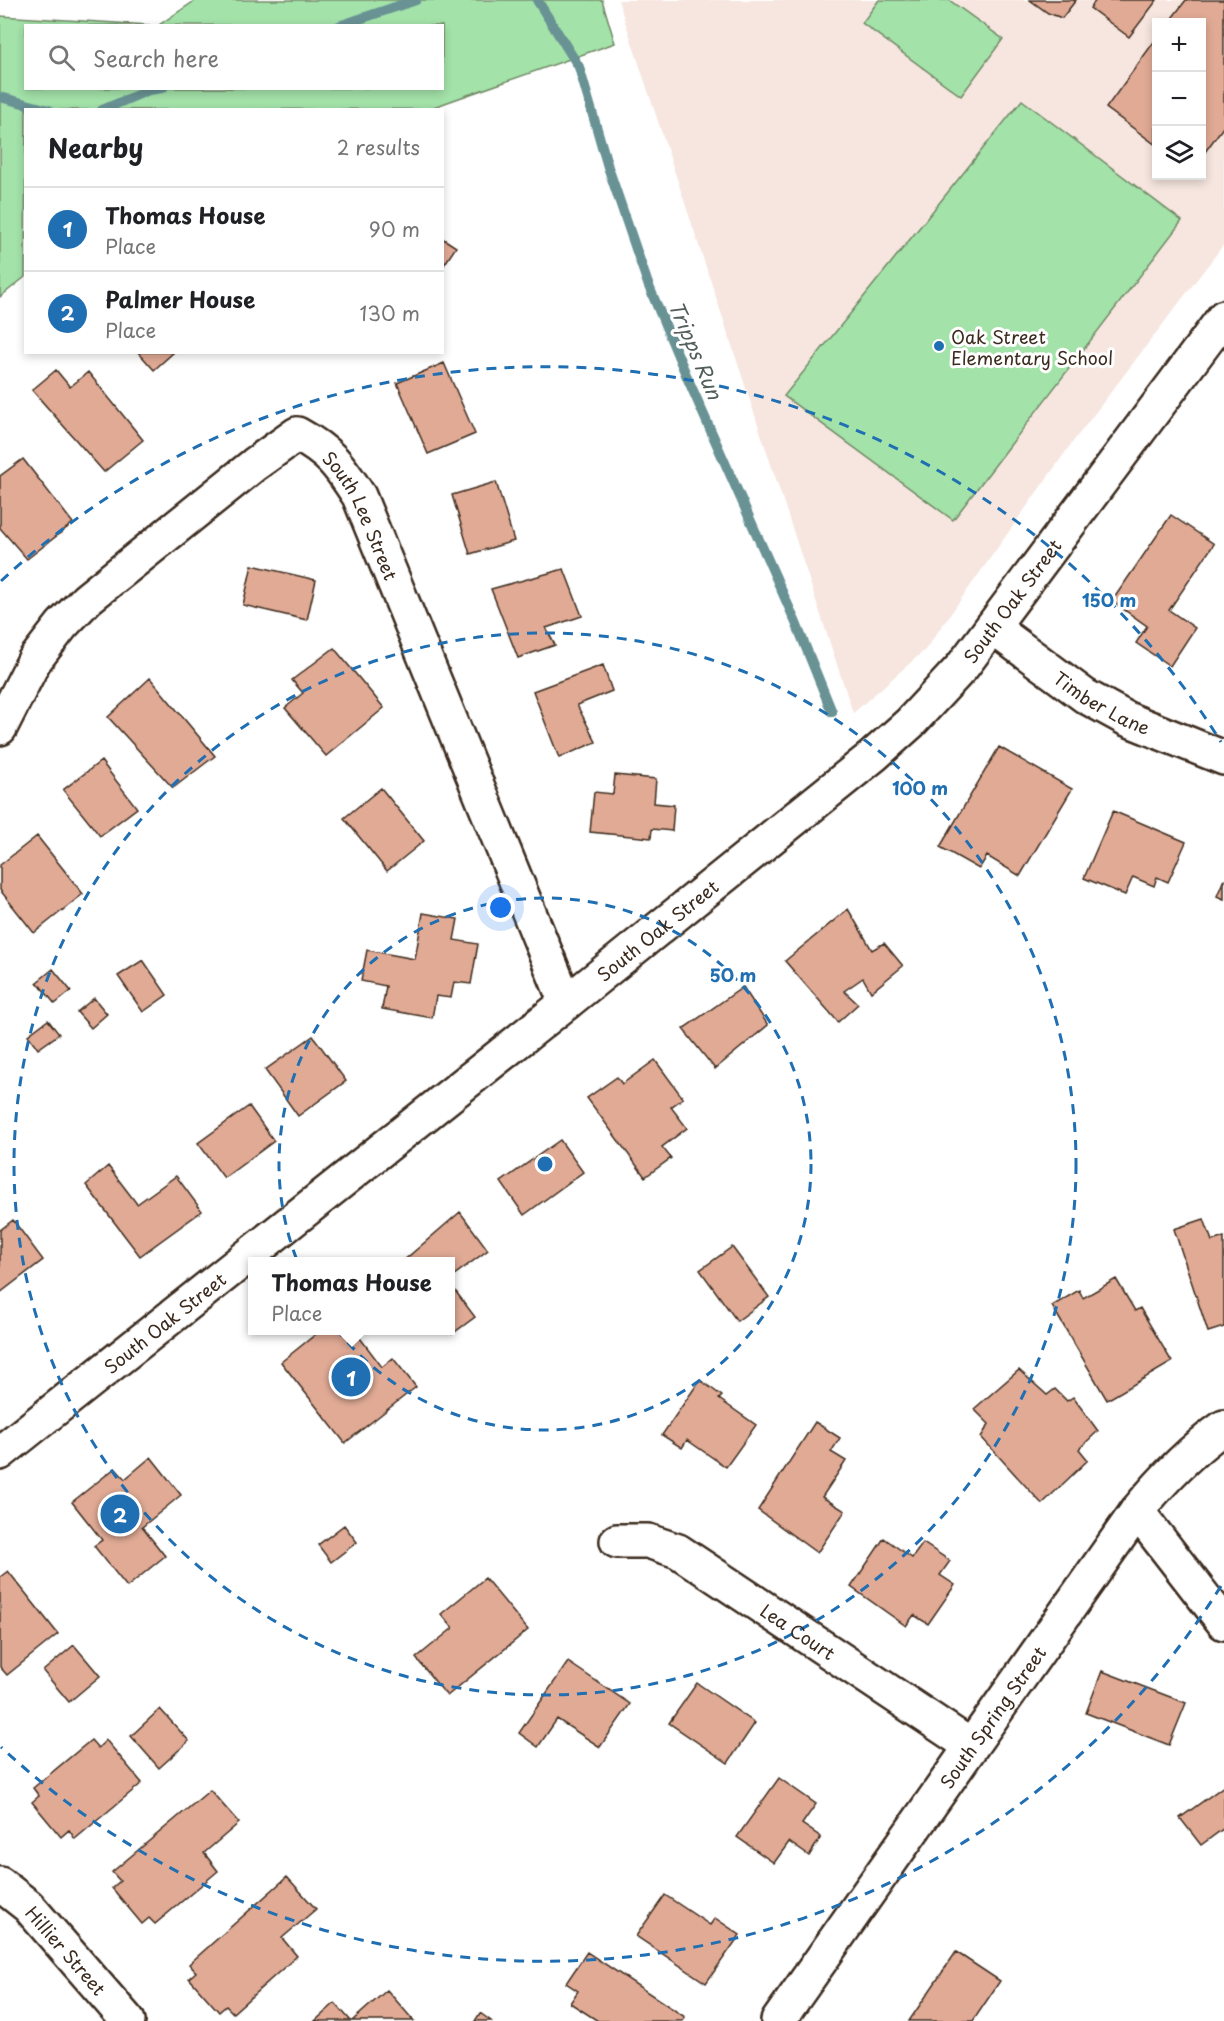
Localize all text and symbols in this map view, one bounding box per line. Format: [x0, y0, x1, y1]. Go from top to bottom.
map controls [1152, 18, 1206, 180]
button: + [1152, 18, 1206, 72]
search box [24, 24, 444, 90]
icon: search [45, 41, 78, 74]
text: Search here [93, 41, 219, 74]
button: − [1152, 72, 1206, 126]
button: layers [1152, 126, 1206, 180]
text: Nearby [48, 128, 143, 167]
text: 2 results [337, 132, 420, 162]
text: Thomas House [105, 198, 265, 231]
text: 1 [63, 214, 72, 244]
text: 90 m [369, 214, 420, 244]
text: Place [105, 231, 156, 261]
text: Palmer House [105, 282, 255, 315]
water label: Tripps Run [662, 296, 731, 405]
text: 2 [60, 298, 75, 328]
text: 130 m [360, 298, 420, 328]
text: Place [105, 315, 156, 345]
place label: Oak Street Elementary School [951, 323, 1113, 371]
marker: Oak Street Elementary School [932, 339, 946, 353]
street label: South Lee Street [317, 444, 405, 584]
street label: South Oak Street [956, 533, 1067, 668]
text: 150 m [1082, 586, 1136, 613]
street label: Timber Lane [1048, 664, 1154, 740]
text: 100 m [892, 774, 948, 801]
street label: South Oak Street [591, 873, 724, 987]
your location [486, 893, 515, 922]
text: 50 m [710, 961, 756, 988]
centre of rings [535, 1154, 555, 1174]
popup [248, 1257, 455, 1335]
street label: South Oak Street [98, 1265, 231, 1379]
text: Thomas House [271, 1265, 432, 1298]
text: Place [271, 1298, 322, 1328]
pin: 1 [332, 1354, 370, 1400]
pin: 2 [100, 1492, 140, 1537]
street label: Lea Court [755, 1596, 841, 1666]
street label: South Spring Street [933, 1640, 1052, 1794]
street label: Hillier Street [20, 1899, 113, 2001]

